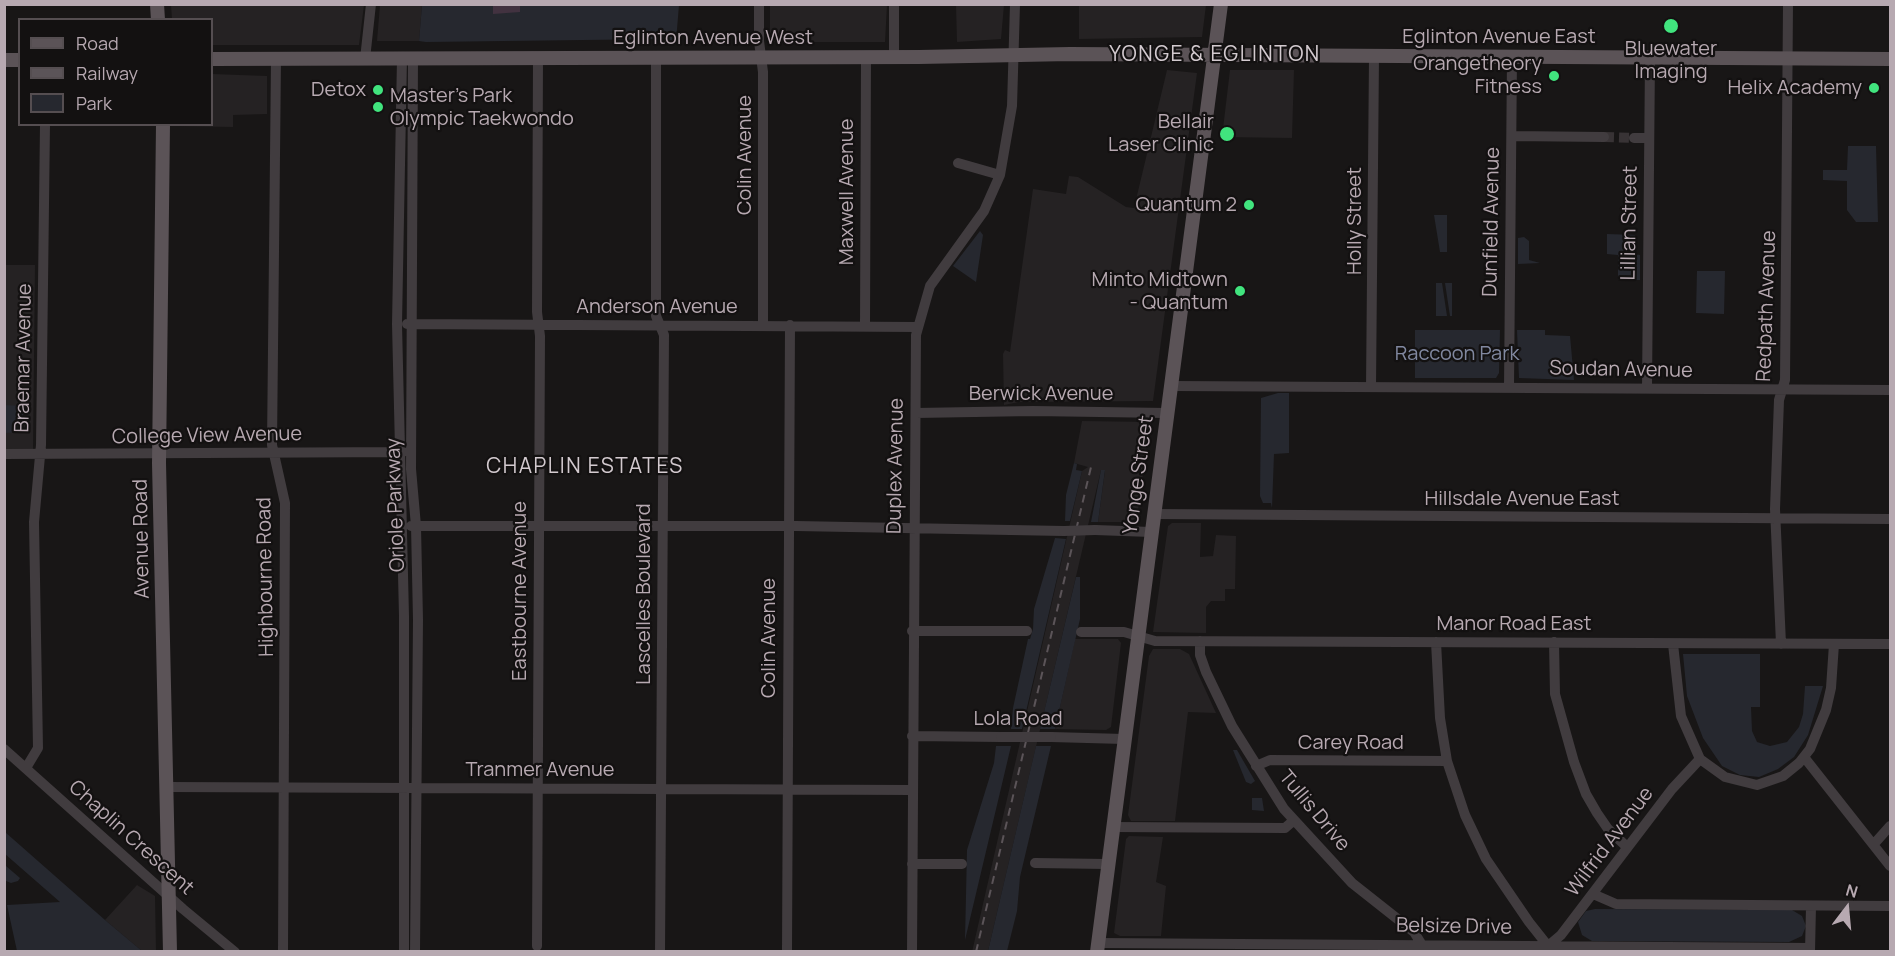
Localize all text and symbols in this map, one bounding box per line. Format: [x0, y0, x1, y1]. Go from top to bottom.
marker: Bluewater Imaging [1662, 17, 1680, 35]
legend [18, 18, 213, 126]
street label: Eglinton Avenue East [1402, 25, 1596, 49]
street label: Eglinton Avenue West [613, 26, 813, 50]
text: Road [76, 31, 119, 55]
place label: Bluewater Imaging [1625, 37, 1717, 84]
district label: YONGE & EGLINTON [1109, 42, 1321, 68]
place label: Orangetheory Fitness [1413, 52, 1542, 99]
text: Railway [76, 61, 138, 85]
marker: Orangetheory Fitness [1547, 69, 1561, 83]
place label: Helix Academy [1728, 76, 1862, 100]
place label: Detox [311, 78, 366, 102]
marker: Helix Academy [1867, 81, 1881, 95]
marker: Detox [371, 83, 385, 97]
place label: Master’s Park Olympic Taekwondo [390, 84, 574, 131]
text: Park [76, 91, 112, 115]
street label: Colin Avenue [733, 95, 757, 215]
marker: Master’s Park Olympic Taekwondo [371, 100, 385, 114]
place label: Bellair Laser Clinic [1108, 110, 1214, 157]
street label: Maxwell Avenue [835, 119, 859, 265]
marker: Bellair Laser Clinic [1218, 125, 1236, 143]
street label: Dunfield Avenue [1479, 147, 1505, 297]
street label: Lillian Street [1617, 165, 1643, 281]
street label: Holly Street [1343, 167, 1367, 275]
place label: Quantum 2 [1135, 193, 1237, 217]
marker: Quantum 2 [1242, 198, 1256, 212]
street label: Redpath Avenue [1752, 230, 1782, 382]
place label: Minto Midtown - Quantum [1092, 268, 1228, 315]
street label: Braemar Avenue [11, 283, 37, 433]
marker: Minto Midtown - Quantum [1233, 284, 1247, 298]
street label: Anderson Avenue [576, 295, 738, 319]
park label: Raccoon Park [1395, 342, 1519, 366]
street label: Soudan Avenue [1549, 357, 1693, 383]
street label: Berwick Avenue [969, 382, 1113, 406]
street label: Duplex Avenue [883, 398, 909, 534]
street label: Yonge Street [1119, 414, 1159, 536]
street label: College View Avenue [112, 422, 302, 450]
street label: Oriole Parkway [382, 438, 410, 572]
district label: CHAPLIN ESTATES [486, 454, 684, 480]
street label: Avenue Road [129, 479, 155, 599]
street label: Hillsdale Avenue East [1424, 487, 1620, 511]
street label: Highbourne Road [253, 497, 279, 657]
street label: Eastbourne Avenue [508, 501, 532, 681]
street label: Lascelles Boulevard [632, 503, 656, 685]
street label: Colin Avenue [757, 578, 781, 698]
street label: Manor Road East [1436, 612, 1592, 636]
street label: Lola Road [973, 707, 1063, 731]
street label: Carey Road [1298, 731, 1404, 755]
street label: Tranmer Avenue [466, 758, 614, 782]
street label: Tullis Drive [1273, 766, 1355, 856]
street label: Chaplin Crescent [64, 776, 198, 900]
street label: Wilfrid Avenue [1561, 782, 1659, 902]
north arrow [1817, 878, 1877, 938]
text: N [1843, 879, 1861, 903]
street label: Belsize Drive [1396, 914, 1512, 940]

